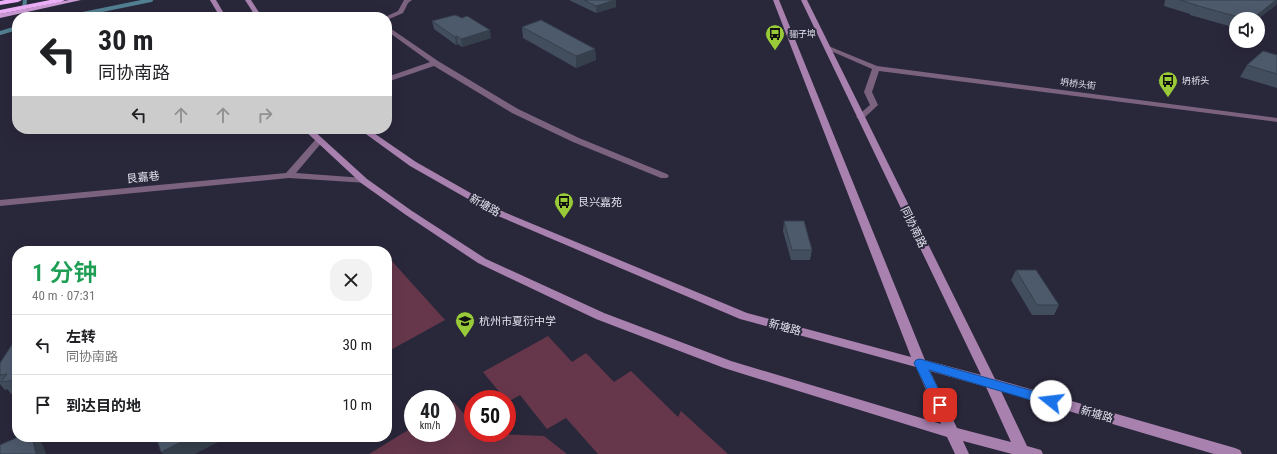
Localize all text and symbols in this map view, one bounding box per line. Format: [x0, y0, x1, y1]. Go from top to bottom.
map controls [1229, 12, 1265, 48]
button: sound [1229, 12, 1265, 48]
bus stop icon: 骊子埠 [764, 23, 786, 51]
text: 30 m [98, 24, 154, 57]
icon: left [32, 28, 84, 80]
place label: 骊子埠 [789, 28, 816, 39]
text: 同协南路 [98, 62, 170, 83]
bus stop icon: 坍桥头 [1157, 70, 1179, 98]
place label: 坍桥头 [1182, 76, 1209, 86]
street label: 坍桥头街 [1060, 77, 1096, 91]
icon: left [128, 104, 150, 126]
icon: ahead [170, 104, 192, 126]
icon: ahead [212, 104, 234, 126]
icon: right [254, 104, 276, 126]
street label: 艮嘉巷 [126, 169, 160, 186]
bus stop icon: 艮兴嘉苑 [553, 191, 575, 219]
street label: 新塘路 [467, 192, 502, 219]
place label: 艮兴嘉苑 [578, 196, 622, 209]
street label: 同协南路 [898, 205, 929, 250]
text: 1 分钟 [32, 259, 98, 287]
button: close [330, 259, 372, 301]
text: 40 m · 07:31 [32, 288, 95, 303]
school or university icon: 杭州市夏衍中学 [454, 310, 476, 338]
place label: 杭州市夏衍中学 [479, 315, 556, 328]
street label: 新塘路 [767, 317, 802, 338]
text: 左转 [66, 328, 96, 346]
icon: left [32, 334, 54, 356]
text: 30 m [342, 336, 372, 354]
text: 同协南路 [66, 349, 118, 364]
position arrow [1030, 380, 1072, 422]
pin [923, 388, 957, 422]
speed limit sign: 50 [464, 390, 516, 442]
icon: arrive [32, 394, 54, 416]
icon: arrive [929, 394, 951, 416]
text: 10 m [342, 396, 372, 414]
text: 到达目的地 [66, 397, 141, 415]
text: 40 [420, 399, 440, 423]
street label: 新塘路 [1079, 404, 1115, 425]
text: km/h [420, 420, 440, 431]

